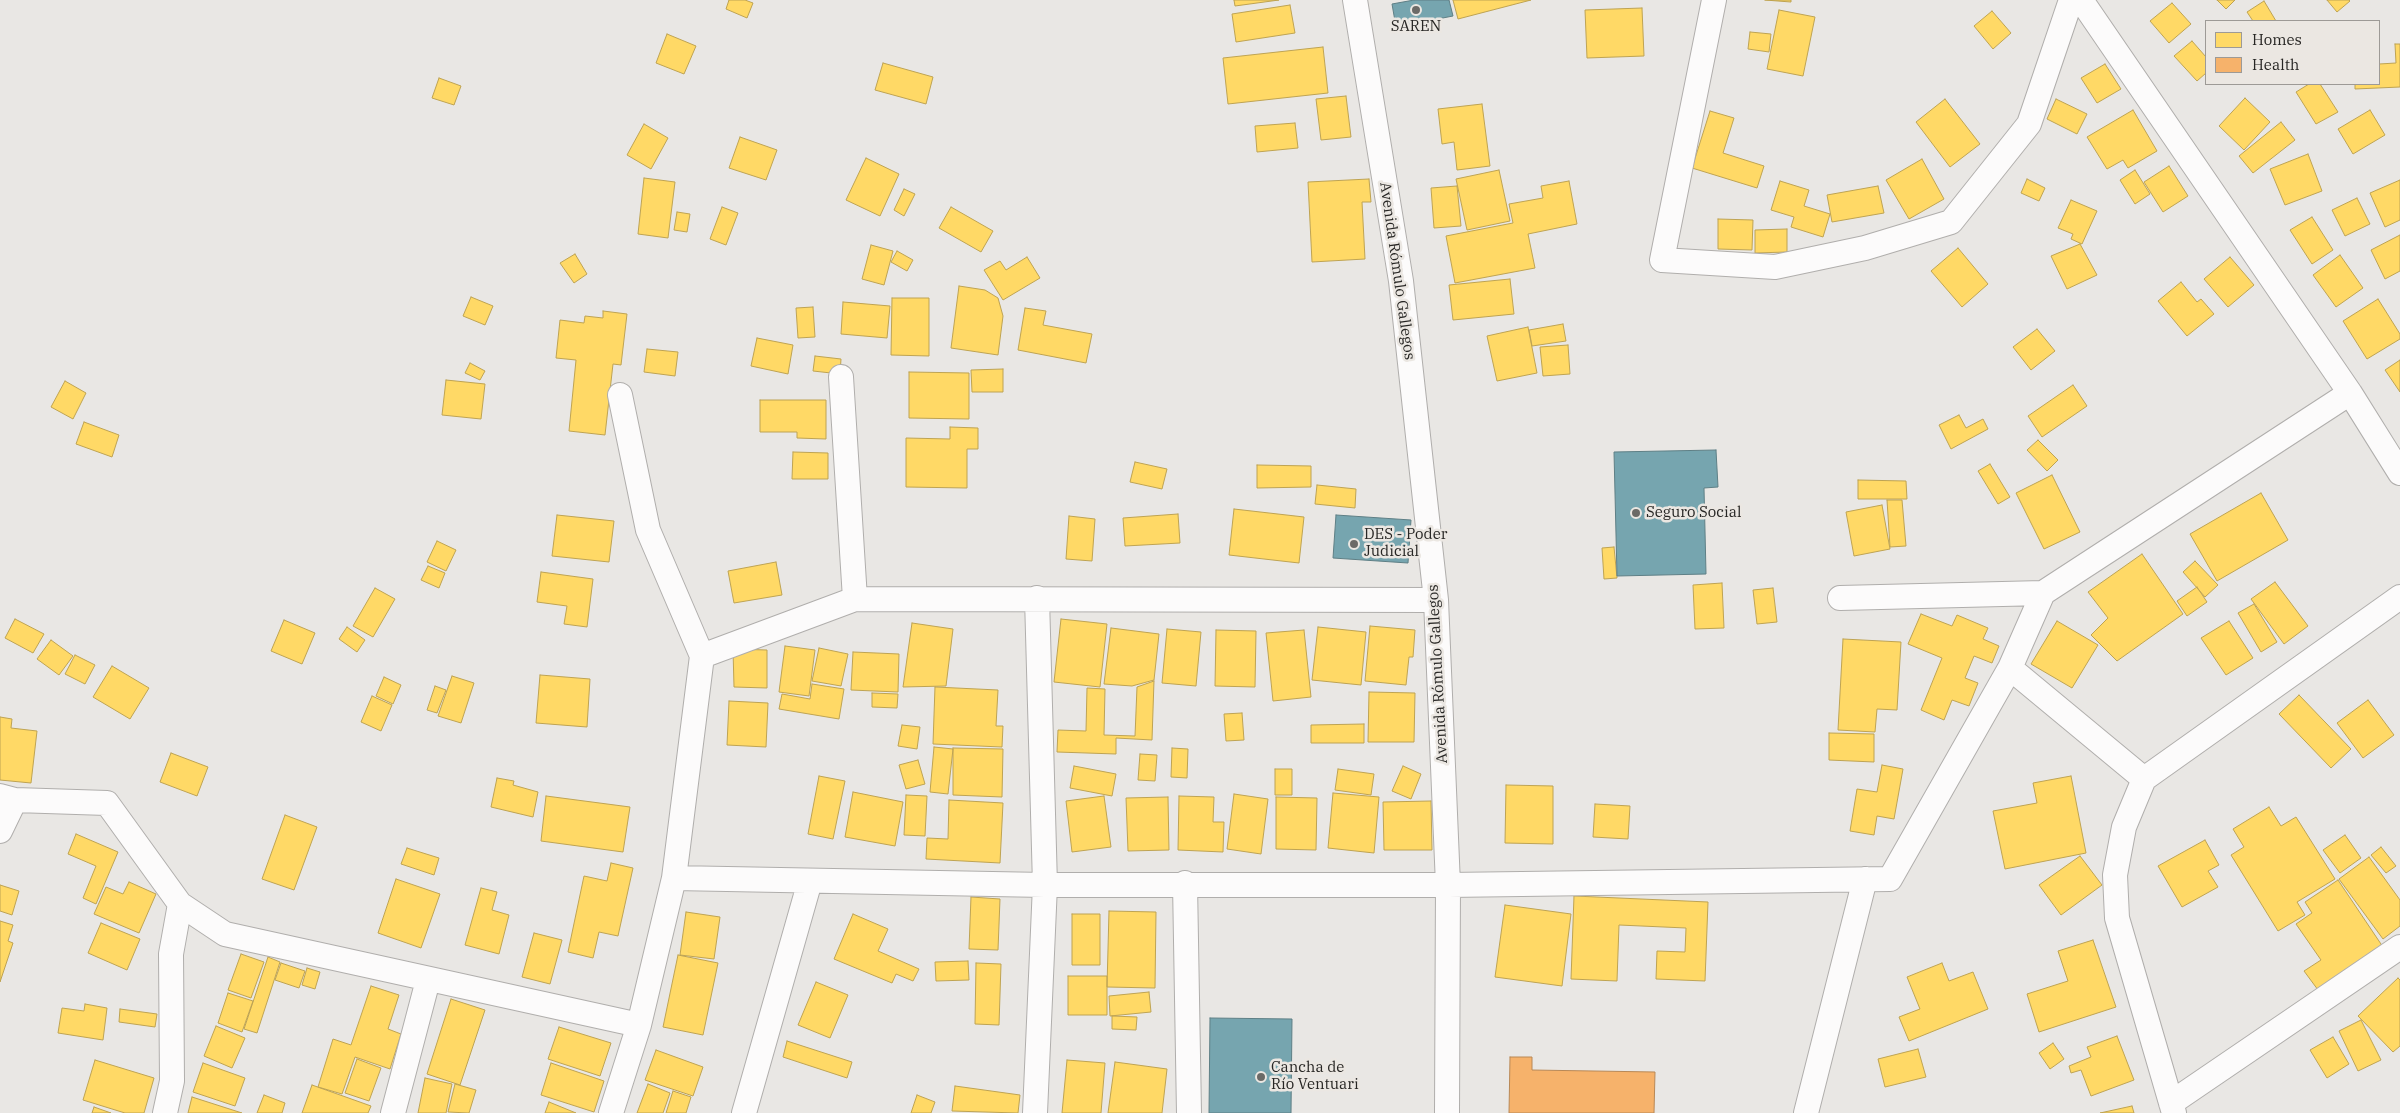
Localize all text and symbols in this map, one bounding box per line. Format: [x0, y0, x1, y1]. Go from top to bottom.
marker: SAREN [1410, 4, 1422, 16]
place label: SAREN [1391, 18, 1441, 36]
legend [2205, 20, 2380, 85]
text: Homes [2252, 30, 2302, 49]
text: Health [2252, 55, 2299, 74]
street label: Avenida Rómulo Gallegos [1376, 181, 1418, 361]
place label: Seguro Social [1646, 504, 1741, 522]
marker: Seguro Social [1630, 507, 1642, 519]
place label: DES - Poder Judicial [1364, 526, 1447, 561]
marker: DES - Poder Judicial [1348, 538, 1360, 550]
street label: Avenida Rómulo Gallegos [1424, 584, 1452, 764]
place label: Cancha de Río Ventuari [1271, 1059, 1359, 1094]
marker: Cancha de Río Ventuari [1255, 1071, 1267, 1083]

